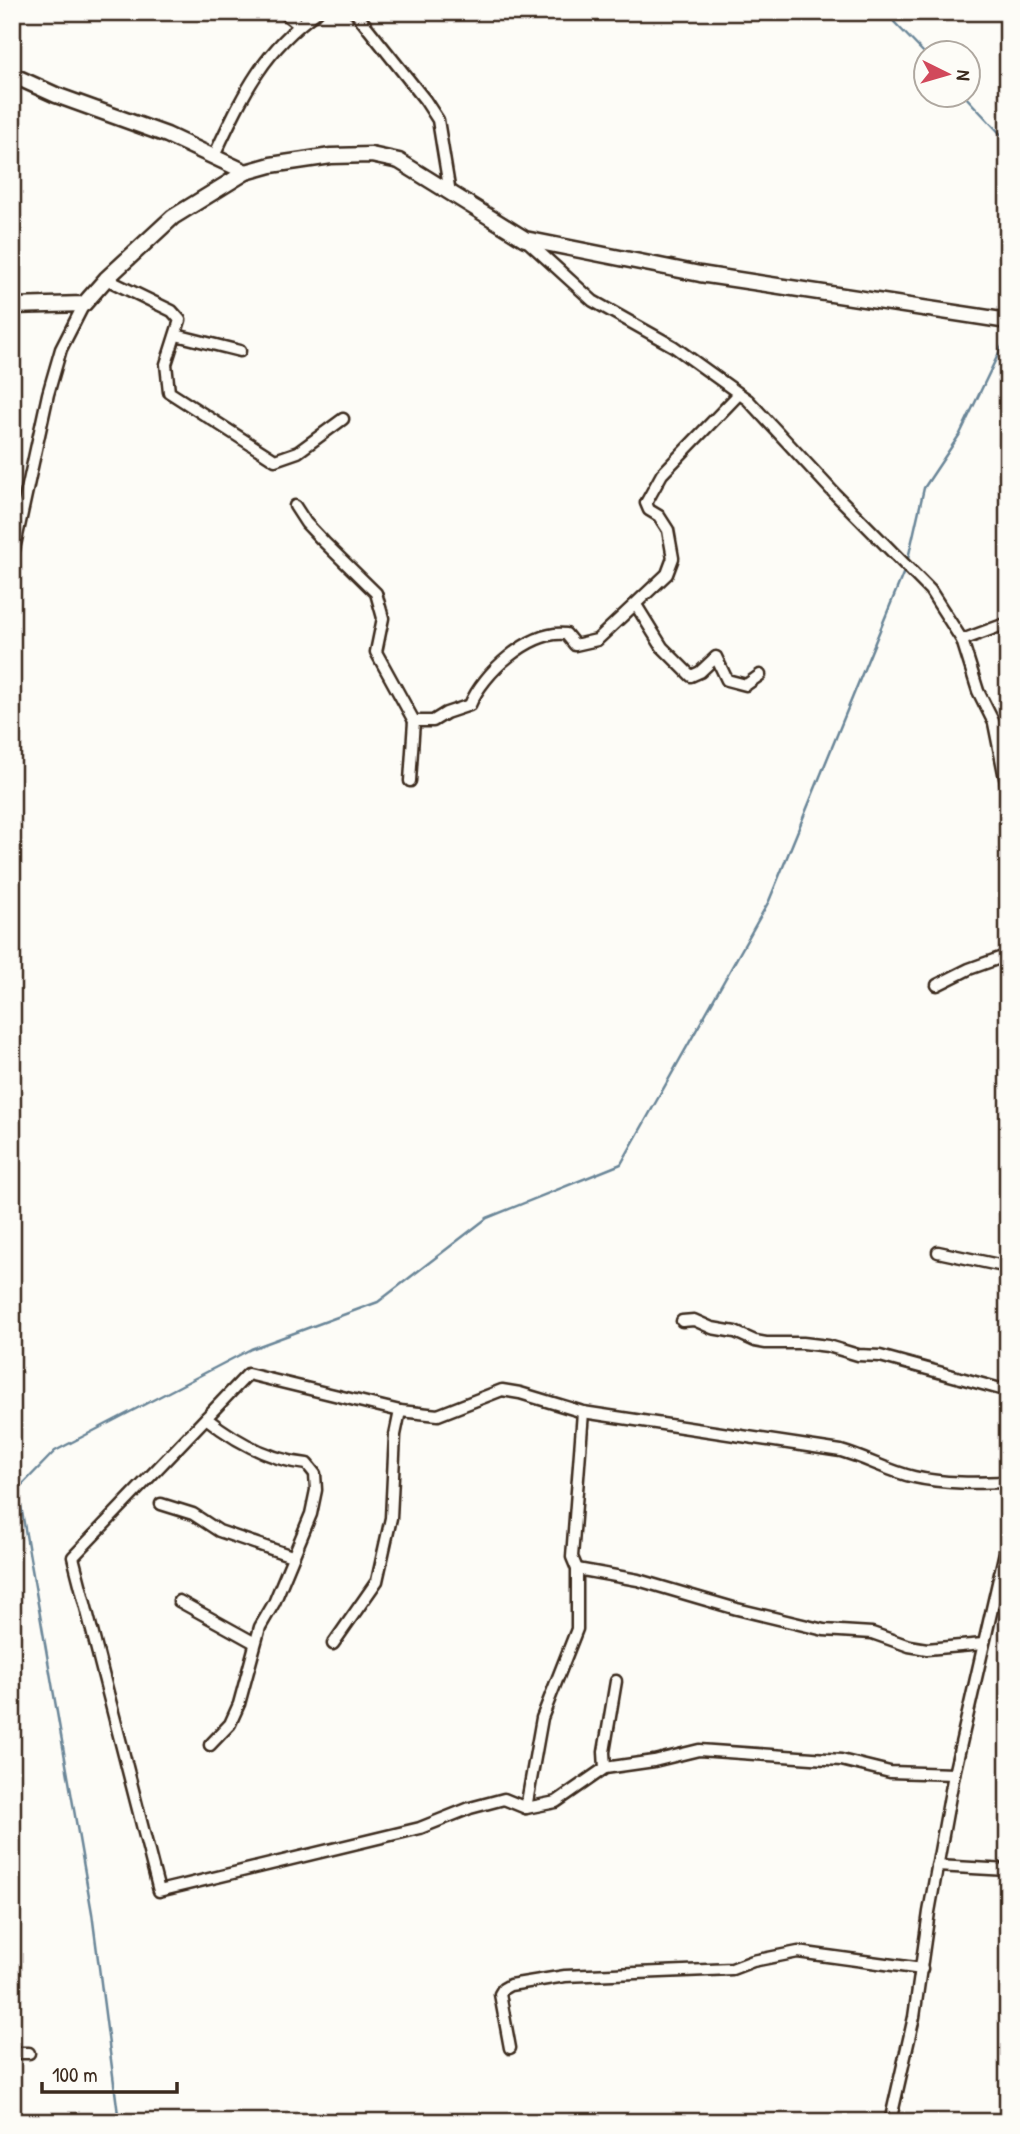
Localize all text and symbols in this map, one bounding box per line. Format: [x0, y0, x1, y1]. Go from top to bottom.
north arrow [912, 38, 982, 108]
text: N [951, 69, 977, 82]
scale bar [42, 2050, 177, 2094]
text: 100 m [52, 2060, 98, 2089]

